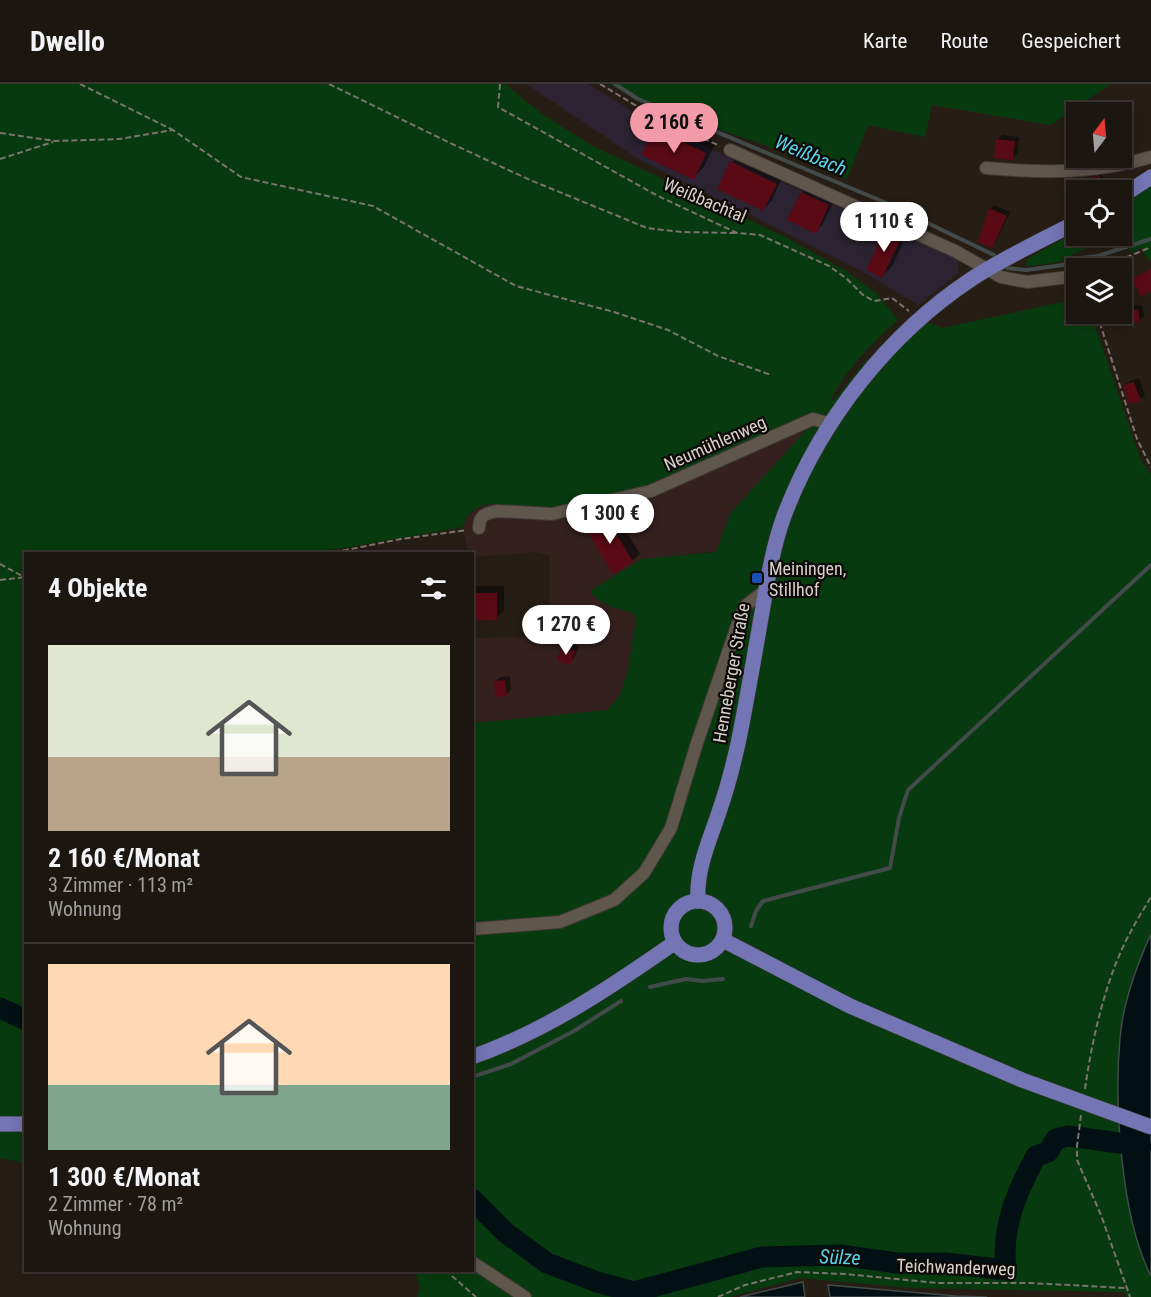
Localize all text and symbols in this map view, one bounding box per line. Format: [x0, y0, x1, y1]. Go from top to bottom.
text: Dwello [30, 25, 105, 58]
text: Karte [863, 29, 907, 53]
text: Route [940, 29, 988, 53]
text: Gespeichert [1021, 29, 1121, 53]
north arrow [1066, 102, 1132, 168]
map controls [1066, 102, 1132, 324]
pin: 2 160 € [619, 103, 729, 154]
text: 2 160 € [644, 110, 704, 134]
water label: Weißbach [772, 129, 850, 181]
street label: Weißbachtal [660, 173, 750, 227]
button: locate [1066, 180, 1132, 246]
pin: 1 110 € [829, 202, 939, 253]
text: 1 110 € [854, 209, 914, 233]
button: layers [1066, 258, 1132, 324]
street label: Neumühlenweg [661, 411, 769, 475]
pin: 1 300 € [555, 494, 665, 545]
text: 1 300 € [580, 501, 640, 525]
place label: Meiningen, Stillhof [769, 558, 846, 600]
marker: Meiningen, Stillhof [750, 571, 764, 585]
icon: filters [417, 572, 450, 605]
text: 4 Objekte [48, 573, 147, 603]
street label: Henneberger Straße [708, 602, 754, 744]
pin: 1 270 € [511, 605, 621, 656]
text: 1 270 € [536, 612, 596, 636]
icon: home [195, 684, 303, 792]
text: 2 160 €/Monat [48, 843, 200, 873]
text: 3 Zimmer · 113 m² [48, 873, 193, 897]
text: Wohnung [48, 897, 122, 921]
icon: home [195, 1003, 303, 1111]
text: 1 300 €/Monat [48, 1162, 200, 1192]
text: 2 Zimmer · 78 m² [48, 1192, 183, 1216]
text: Wohnung [48, 1216, 122, 1240]
water label: Sülze [819, 1244, 861, 1270]
street label: Teichwanderweg [896, 1254, 1016, 1280]

